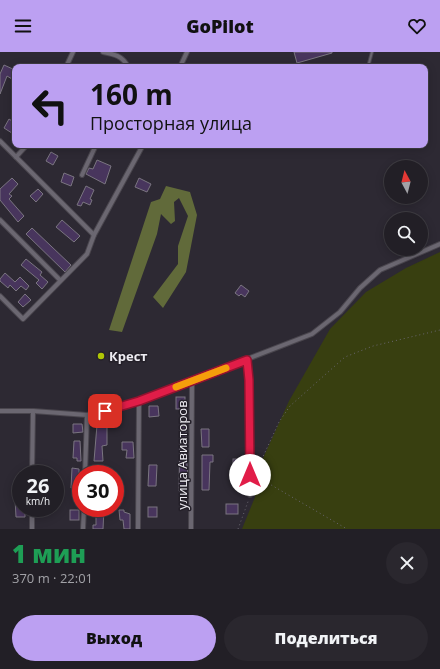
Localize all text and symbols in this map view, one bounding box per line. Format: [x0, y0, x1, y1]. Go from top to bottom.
text: GoPilot [186, 14, 254, 38]
icon: menu [12, 15, 34, 37]
icon: heart [406, 15, 428, 37]
text: 160 m [90, 75, 173, 113]
icon: left [24, 80, 76, 132]
text: Просторная улица [90, 111, 252, 135]
north arrow [384, 160, 428, 204]
map controls [384, 160, 428, 256]
button: search [384, 212, 428, 256]
place label: Крест [109, 347, 148, 365]
marker: Крест [96, 351, 106, 361]
pin [88, 394, 122, 428]
icon: arrive [94, 400, 116, 422]
street label: улица Авиаторов [173, 400, 191, 510]
position arrow [229, 454, 271, 496]
speed limit sign: 30 [72, 465, 124, 517]
text: 26 [27, 472, 49, 499]
text: km/h [26, 494, 50, 508]
text: 1 мин [12, 537, 86, 570]
button: close [386, 542, 428, 584]
text: 370 m · 22:01 [12, 569, 93, 587]
button: Выход [12, 615, 216, 661]
button: Поделиться [224, 615, 428, 661]

